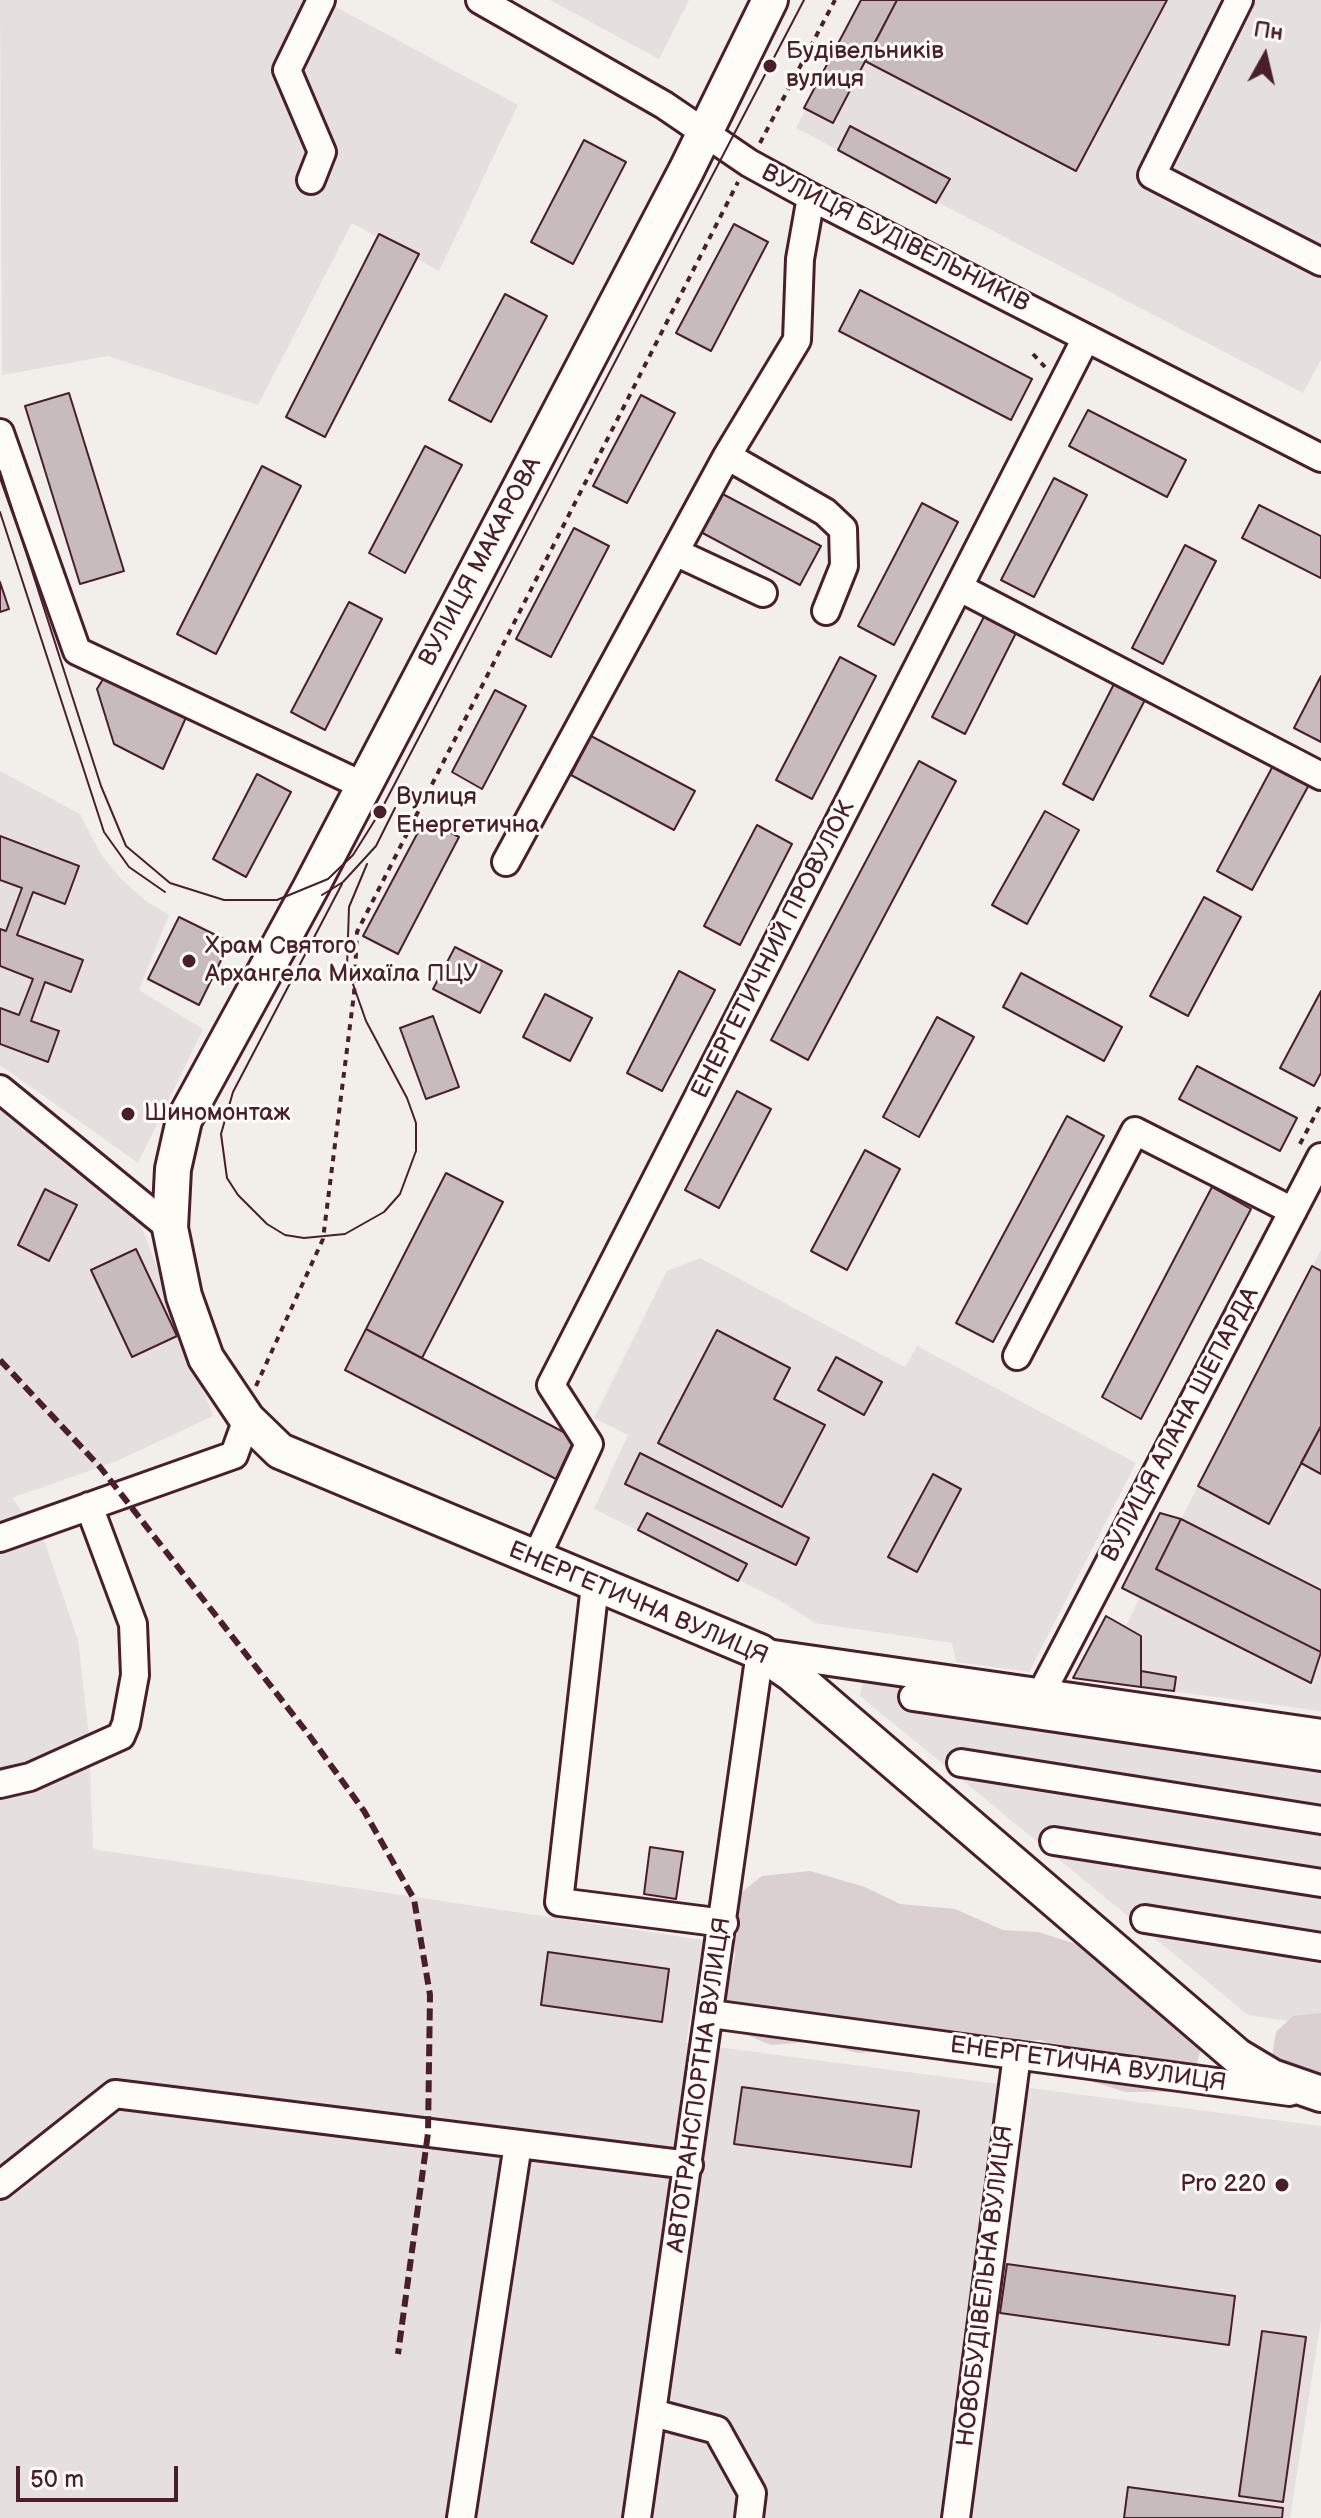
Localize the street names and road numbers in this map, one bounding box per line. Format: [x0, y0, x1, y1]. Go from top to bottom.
street label: ВУЛИЦЯ БУДІВЕЛЬНИКІВ [756, 159, 1034, 319]
street label: ВУЛИЦЯ МАКАРОВА [414, 453, 548, 671]
street label: ЕНЕРГЕТИЧНИЙ ПРОВУЛОК [686, 797, 862, 1103]
street label: ВУЛИЦЯ АЛАНА ШЕПАРДА [1096, 1283, 1266, 1567]
street label: ЕНЕРГЕТИЧНА ВУЛИЦЯ [504, 1536, 772, 1672]
street label: АВТОТРАНСПОРТНА ВУЛИЦЯ [662, 1916, 738, 2254]
street label: ЕНЕРГЕТИЧНА ВУЛИЦЯ [948, 2031, 1228, 2099]
street label: НОВОБУДІВЕЛЬНА ВУЛИЦЯ [952, 2124, 1020, 2448]

